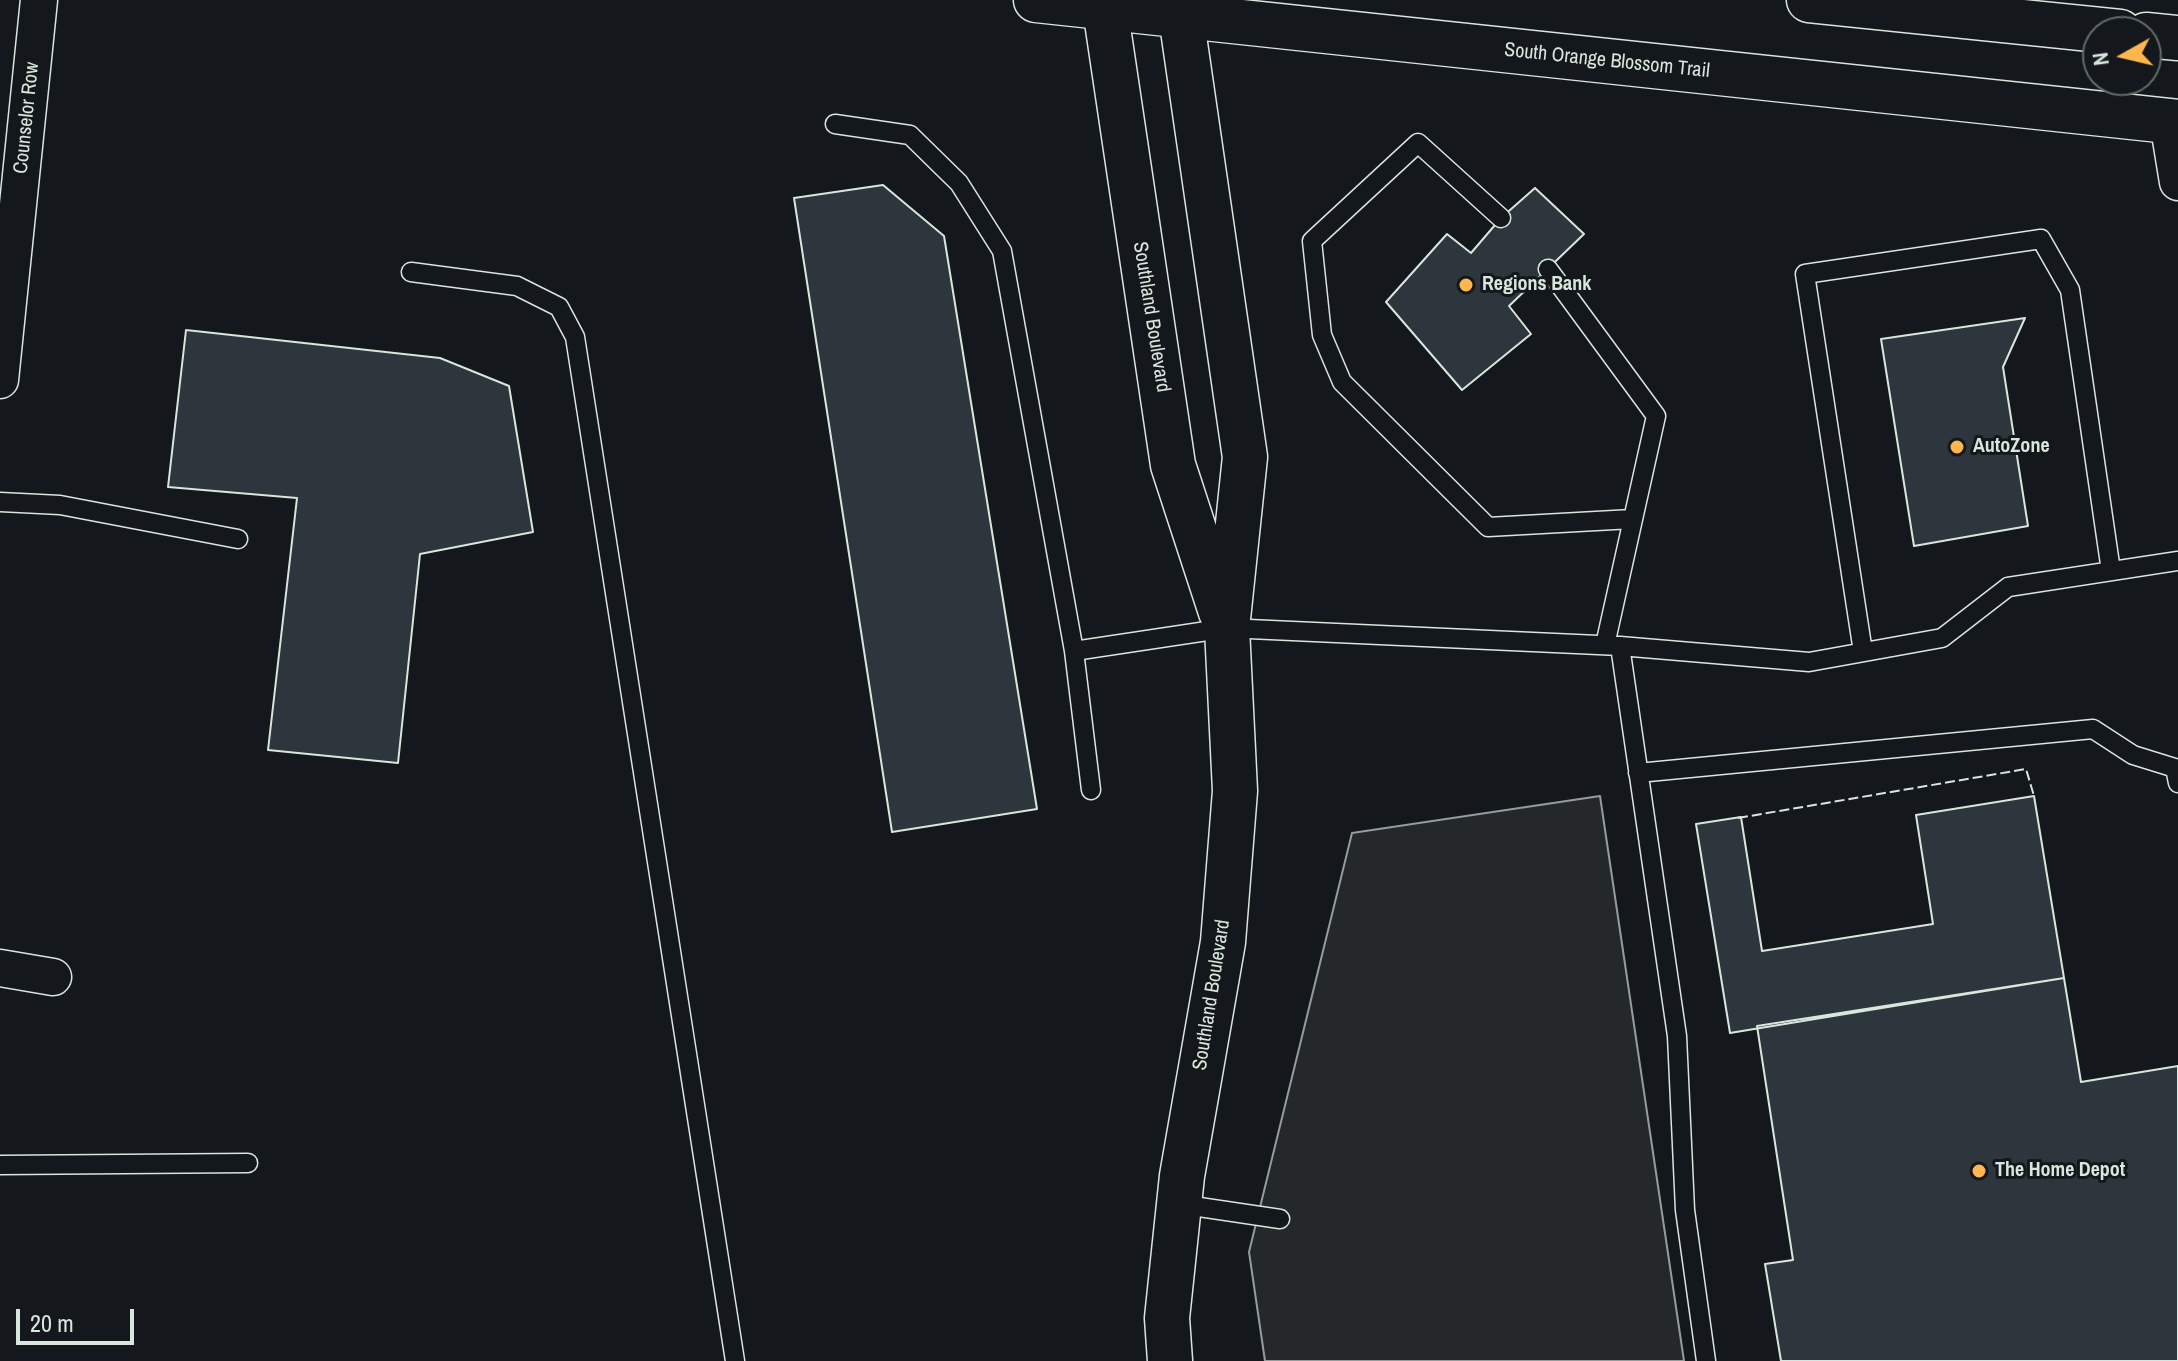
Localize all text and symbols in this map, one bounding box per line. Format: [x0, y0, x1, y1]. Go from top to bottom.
north arrow [2082, 16, 2162, 96]
street label: South Orange Blossom Trail [1503, 38, 1711, 84]
text: N [2084, 51, 2116, 68]
street label: Counselor Row [9, 61, 45, 175]
street label: Southland Boulevard [1127, 240, 1175, 394]
place label: Regions Bank [1482, 273, 1591, 297]
marker: Regions Bank [1457, 276, 1475, 294]
place label: AutoZone [1973, 435, 2050, 459]
marker: AutoZone [1948, 438, 1966, 456]
street label: Southland Boulevard [1188, 918, 1236, 1072]
place label: The Home Depot [1995, 1159, 2125, 1183]
marker: The Home Depot [1970, 1162, 1988, 1180]
scale bar [20, 1293, 138, 1343]
text: 20 m [30, 1307, 74, 1339]

